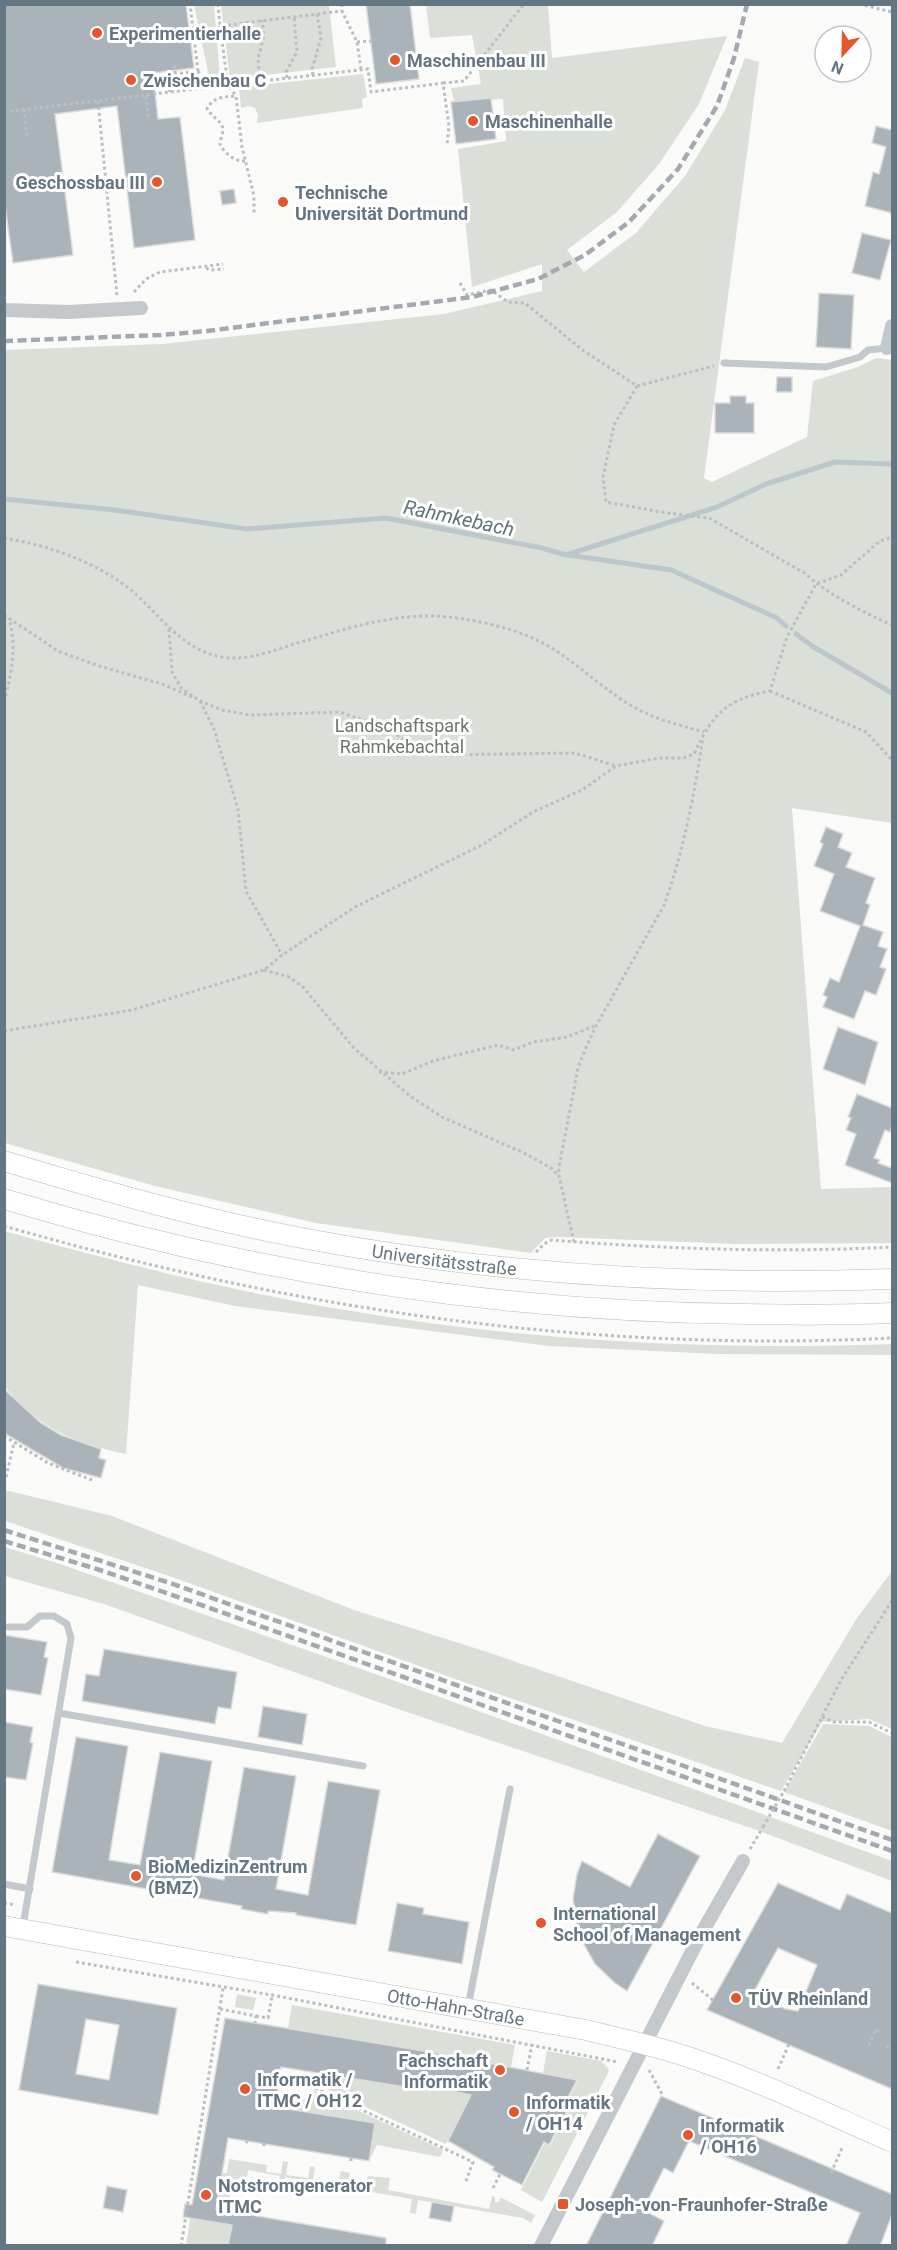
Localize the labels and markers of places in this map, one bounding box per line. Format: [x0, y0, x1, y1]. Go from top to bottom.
place label: Experimentierhalle [109, 23, 261, 44]
marker: Experimentierhalle [90, 26, 104, 40]
place label: Maschinenbau III [407, 50, 546, 71]
marker: Maschinenbau III [388, 53, 402, 67]
place label: Zwischenbau C [143, 70, 266, 91]
marker: Zwischenbau C [124, 73, 138, 87]
place label: Maschinenhalle [485, 111, 613, 132]
marker: Maschinenhalle [466, 114, 480, 128]
place label: Geschossbau III [16, 172, 145, 193]
marker: Geschossbau III [150, 175, 164, 189]
place label: Technische Universität Dortmund [295, 182, 468, 224]
marker: Technische Universität Dortmund [276, 195, 290, 209]
place label: BioMedizinZentrum (BMZ) [148, 1856, 308, 1899]
marker: BioMedizinZentrum (BMZ) [129, 1869, 143, 1883]
place label: International School of Management [553, 1903, 741, 1945]
marker: International School of Management [534, 1916, 548, 1930]
place label: TÜV Rheinland [748, 1988, 868, 2009]
marker: TÜV Rheinland [729, 1991, 743, 2005]
place label: Fachschaft Informatik [398, 2050, 488, 2092]
marker: Fachschaft Informatik [493, 2063, 507, 2077]
place label: Informatik / ITMC / OH12 [257, 2069, 362, 2111]
marker: Informatik / ITMC / OH12 [238, 2082, 252, 2096]
place label: Informatik / OH14 [525, 2092, 611, 2134]
marker: Informatik / OH14 [507, 2105, 521, 2119]
place label: Informatik / OH16 [699, 2115, 785, 2157]
marker: Informatik / OH16 [681, 2128, 695, 2142]
place label: Notstromgenerator ITMC [218, 2175, 373, 2217]
marker: Notstromgenerator ITMC [199, 2188, 213, 2202]
place label: Joseph-von-Fraunhofer-Straße [575, 2194, 828, 2215]
marker: Joseph-von-Fraunhofer-Straße [556, 2197, 570, 2211]

